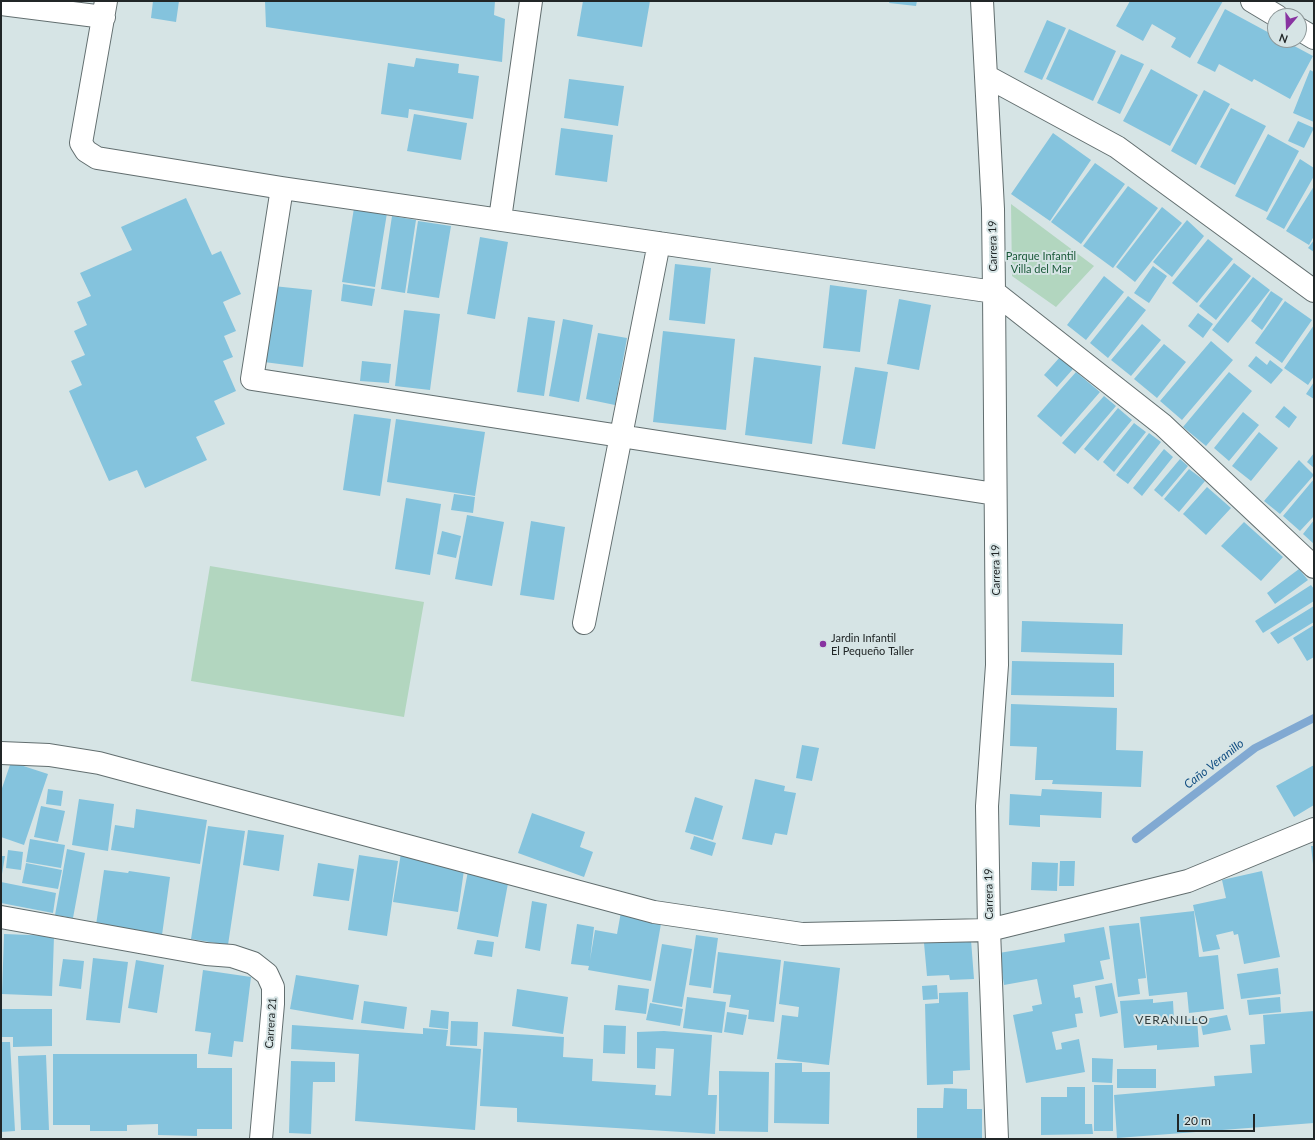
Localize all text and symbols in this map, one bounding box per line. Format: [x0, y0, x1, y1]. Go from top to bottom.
north arrow [1267, 8, 1307, 48]
text: N [1277, 31, 1289, 46]
street label: Carrera 19 [986, 220, 1000, 272]
park label: Parque Infantil Villa del Mar [1006, 249, 1076, 275]
street label: Carrera 19 [989, 544, 1003, 596]
place label: Jardin Infantil El Pequeño Taller [831, 631, 914, 657]
marker: Jardin Infantil El Pequeño Taller [818, 639, 828, 649]
water label: Caño Veranillo [1181, 736, 1247, 792]
street label: Carrera 19 [982, 868, 996, 920]
street label: Carrera 21 [263, 997, 279, 1049]
district label: VERANILLO [1135, 1013, 1209, 1027]
scale bar [1179, 1106, 1257, 1132]
text: 20 m [1184, 1113, 1211, 1128]

